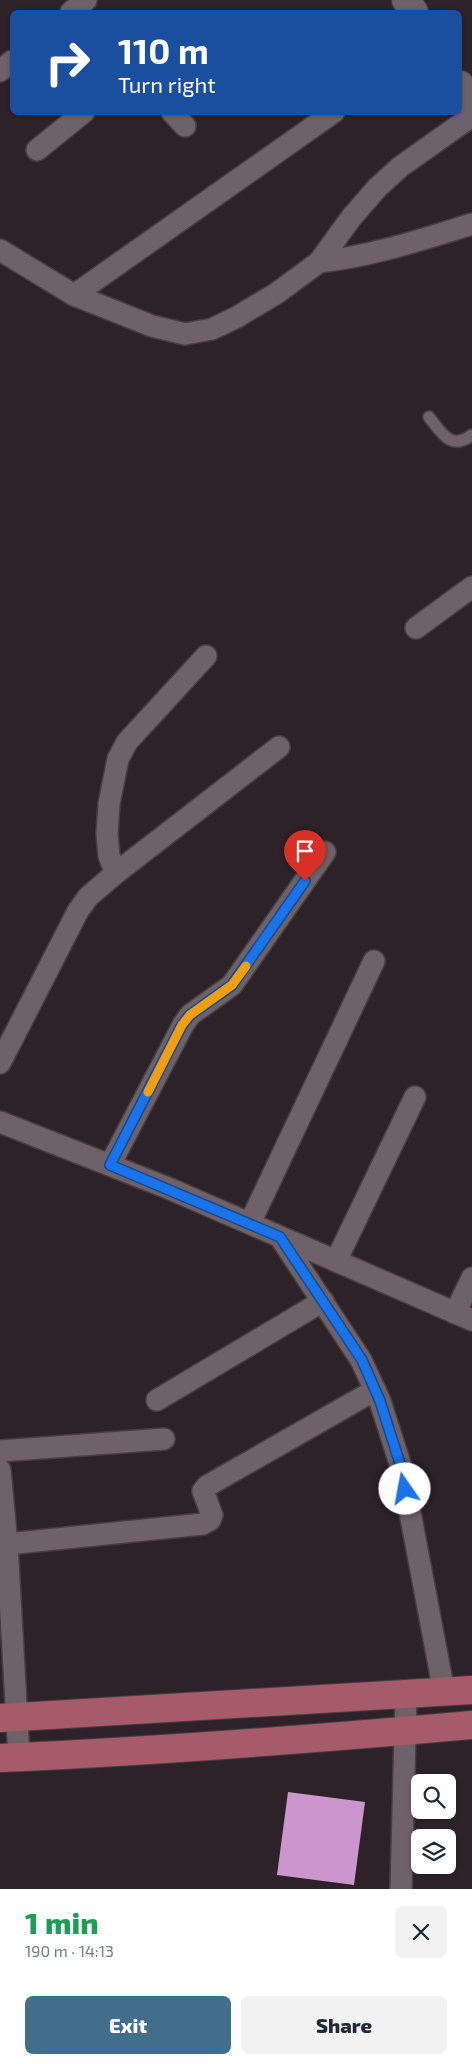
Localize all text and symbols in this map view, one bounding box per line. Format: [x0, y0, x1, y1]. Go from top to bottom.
text: 110 m [118, 29, 209, 71]
icon: right [35, 30, 100, 95]
text: Turn right [118, 71, 216, 97]
pin [284, 830, 326, 881]
icon: arrive [291, 837, 319, 865]
position arrow [378, 1462, 430, 1514]
map controls [411, 1774, 456, 1874]
button: search [411, 1774, 456, 1819]
button: layers [411, 1829, 456, 1874]
text: 1 min [25, 1904, 99, 1940]
button: close [395, 1906, 447, 1958]
text: 190 m · 14:13 [25, 1941, 114, 1960]
button: Exit [25, 1996, 231, 2054]
button: Share [241, 1996, 447, 2054]

